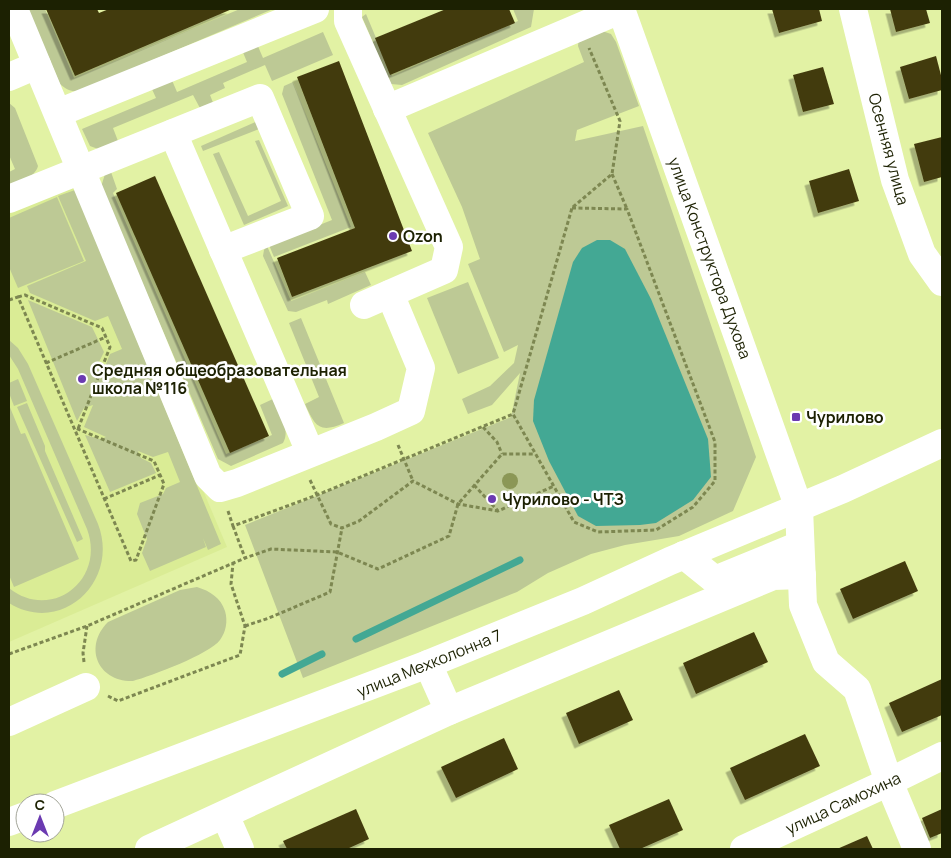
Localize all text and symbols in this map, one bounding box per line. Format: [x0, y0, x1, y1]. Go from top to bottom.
street label: Осенняя улица [864, 91, 914, 207]
street label: улица Конструктора Духова [663, 154, 757, 362]
place label: Ozon [403, 225, 443, 247]
marker: Ozon [387, 230, 399, 242]
place label: Средняя общеобразовательная школа №116 [92, 359, 347, 399]
marker: Средняя общеобразовательная школа №116 [76, 373, 88, 385]
place label: Чурилово [806, 406, 884, 428]
marker: Чурилово [790, 411, 802, 423]
place label: Чурилово - ЧТЗ [502, 488, 624, 510]
marker: Чурилово - ЧТЗ [486, 493, 498, 505]
street label: улица Мехколонна 7 [353, 624, 505, 702]
street label: улица Самохина [782, 767, 904, 839]
north arrow [15, 793, 65, 843]
text: С [35, 795, 45, 814]

